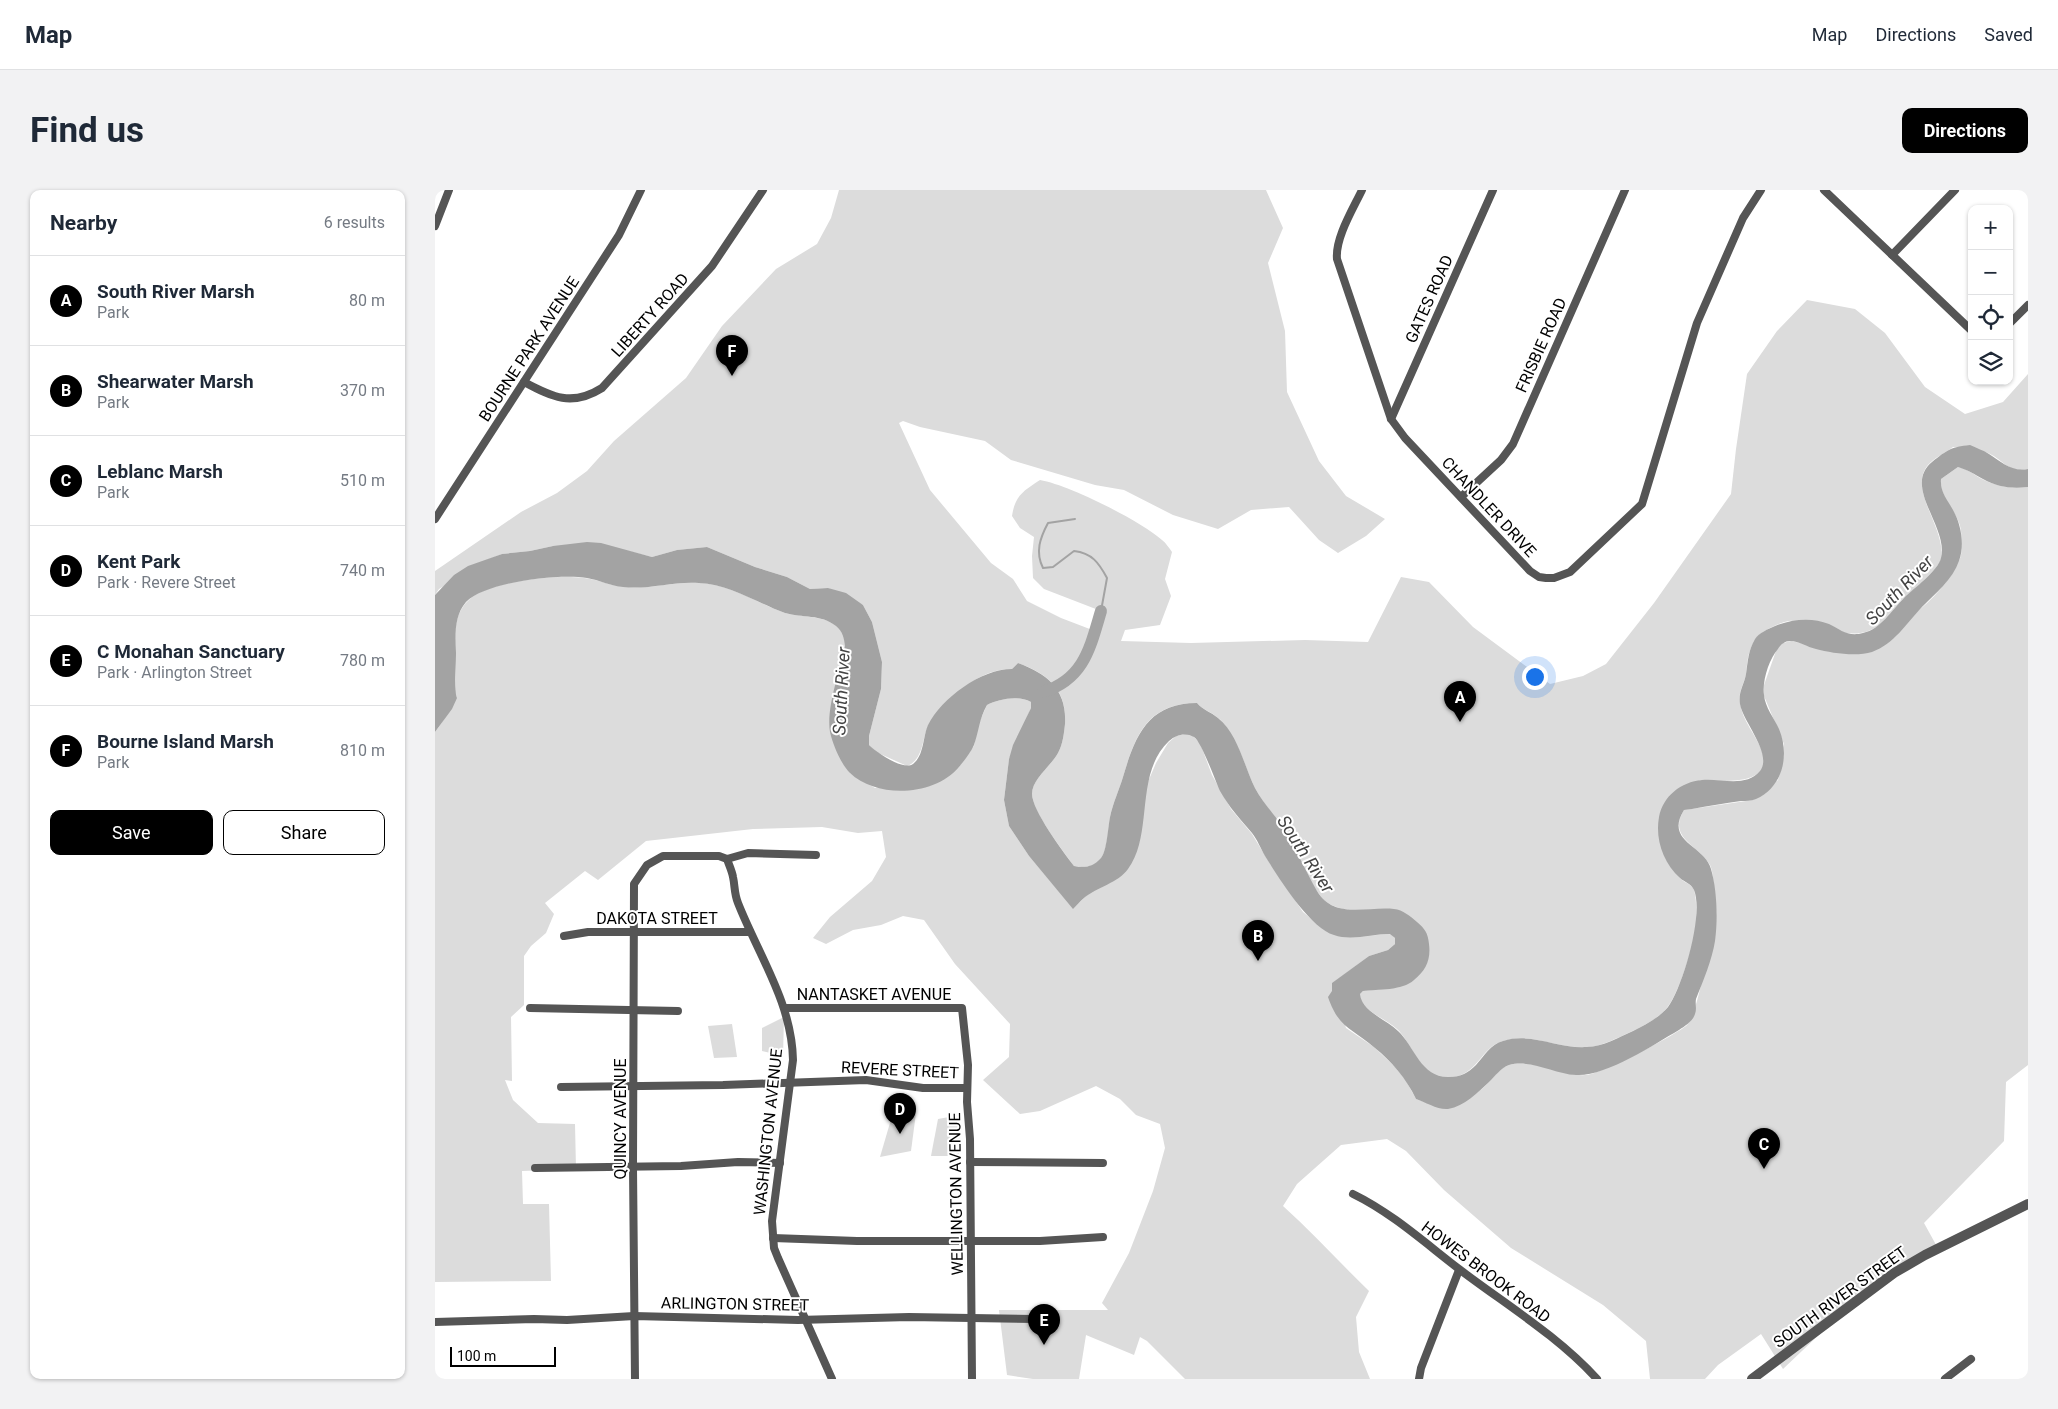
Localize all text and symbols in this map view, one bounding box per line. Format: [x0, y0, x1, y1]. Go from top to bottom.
text: Map [25, 21, 72, 49]
text: Map [1812, 24, 1847, 45]
text: Directions [1875, 24, 1956, 45]
text: Saved [1984, 24, 2033, 45]
button: Directions [1902, 108, 2028, 153]
text: Find us [30, 110, 144, 151]
map controls [1968, 205, 2013, 385]
button: + [1968, 205, 2013, 250]
text: Nearby [50, 211, 117, 235]
text: 6 results [324, 213, 385, 232]
button: − [1968, 250, 2013, 295]
street label: GATES ROAD [1401, 252, 1457, 346]
street label: LIBERTY ROAD [607, 269, 693, 361]
street label: BOURNE PARK AVENUE [475, 273, 583, 425]
text: South River Marsh [97, 280, 255, 303]
text: A [61, 291, 71, 310]
text: 80 m [349, 291, 385, 310]
street label: FRISBIE ROAD [1512, 295, 1570, 395]
button: locate [1968, 295, 2013, 340]
text: Park [97, 303, 129, 322]
pin: F [716, 335, 748, 376]
button: layers [1968, 340, 2013, 385]
text: Shearwater Marsh [97, 370, 254, 393]
text: B [61, 381, 71, 400]
text: 370 m [340, 381, 385, 400]
text: Park [97, 393, 129, 412]
street label: CHANDLER DRIVE [1438, 453, 1540, 561]
text: Leblanc Marsh [97, 460, 223, 483]
text: C [61, 471, 71, 490]
text: 510 m [340, 471, 385, 490]
text: Park [97, 483, 129, 502]
text: Kent Park [97, 550, 180, 573]
water label: South River [1861, 550, 1938, 629]
text: D [61, 561, 71, 580]
text: 740 m [340, 561, 385, 580]
text: Park · Revere Street [97, 573, 236, 592]
text: C Monahan Sanctuary [97, 640, 285, 663]
water label: South River [828, 645, 854, 736]
text: E [62, 651, 71, 670]
text: 780 m [340, 651, 385, 670]
text: Park · Arlington Street [97, 663, 252, 682]
your location [1522, 664, 1548, 690]
pin: A [1444, 681, 1476, 722]
text: Bourne Island Marsh [97, 730, 274, 753]
text: F [62, 741, 70, 760]
text: 810 m [340, 741, 385, 760]
text: Park [97, 753, 129, 772]
button: Save [50, 810, 213, 855]
button: Share [223, 810, 385, 855]
water label: South River [1273, 811, 1339, 898]
street label: DAKOTA STREET [596, 909, 718, 928]
pin: B [1242, 920, 1274, 961]
street label: NANTASKET AVENUE [797, 985, 951, 1004]
street label: WASHINGTON AVENUE [750, 1048, 786, 1216]
street label: REVERE STREET [841, 1057, 960, 1083]
street label: QUINCY AVENUE [611, 1058, 630, 1180]
pin: D [884, 1093, 916, 1134]
street label: WELLINGTON AVENUE [945, 1112, 967, 1276]
pin: C [1748, 1128, 1780, 1169]
street label: HOWES BROOK ROAD [1418, 1217, 1554, 1327]
street label: SOUTH RIVER STREET [1770, 1242, 1911, 1352]
street label: ARLINGTON STREET [661, 1293, 810, 1315]
pin: E [1028, 1304, 1060, 1345]
scale bar [450, 1344, 556, 1367]
text: 100 m [457, 1348, 496, 1364]

